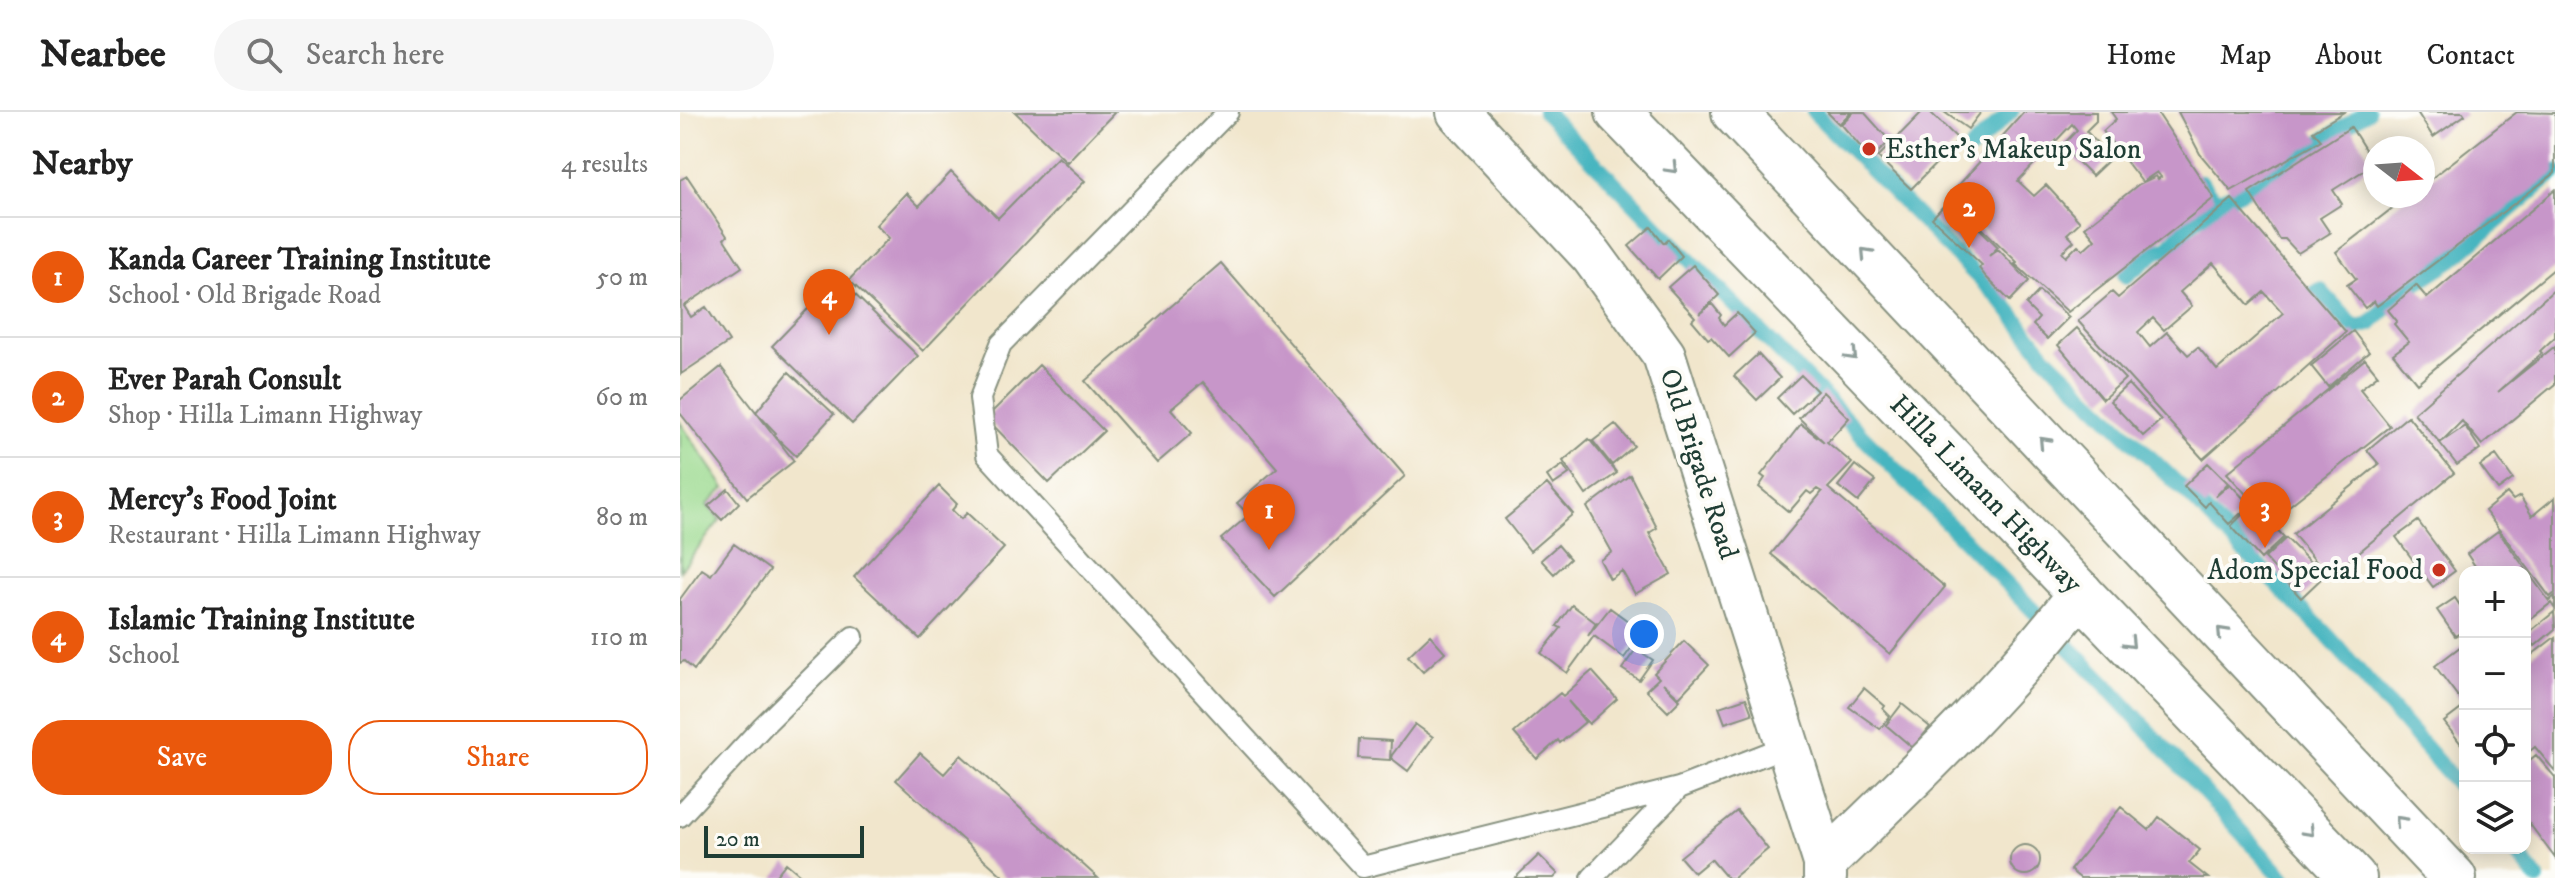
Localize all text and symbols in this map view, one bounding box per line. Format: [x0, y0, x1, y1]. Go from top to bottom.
search box [214, 19, 774, 91]
text: Nearbee [40, 31, 166, 79]
icon: search [242, 33, 286, 77]
text: Search here [306, 37, 444, 74]
text: Home [2107, 38, 2176, 73]
text: Map [2220, 38, 2271, 73]
text: About [2315, 38, 2382, 73]
text: Contact [2426, 38, 2515, 73]
place label: Esther's Makeup Salon [1885, 132, 2142, 167]
north arrow [2363, 136, 2435, 208]
marker: Esther's Makeup Salon [1860, 140, 1878, 158]
text: Nearby [32, 143, 133, 185]
text: 4 results [561, 148, 648, 181]
one-way arrow [1662, 159, 1677, 173]
pin: 2 [1943, 182, 1995, 248]
text: Kanda Career Training Institute [108, 242, 491, 279]
one-way arrow [1861, 248, 1876, 262]
text: 1 [53, 261, 63, 294]
text: 50 m [596, 261, 648, 294]
pin: 4 [803, 269, 855, 335]
text: School · Old Brigade Road [108, 279, 381, 312]
one-way arrow [1843, 346, 1858, 360]
text: Ever Parah Consult [108, 362, 341, 399]
street label: Old Brigade Road [1652, 364, 1746, 564]
text: 2 [52, 381, 64, 414]
text: 60 m [595, 381, 648, 414]
street label: Hilla Limann Highway [1882, 387, 2090, 601]
text: Shop · Hilla Limann Highway [108, 399, 422, 432]
one-way arrow [2039, 437, 2054, 451]
text: Mercy's Food Joint [108, 482, 337, 519]
pin: 3 [2239, 482, 2291, 548]
pin: 1 [1243, 484, 1295, 550]
text: 3 [53, 501, 63, 534]
text: 80 m [596, 501, 648, 534]
text: Restaurant · Hilla Limann Highway [108, 519, 480, 552]
place label: Adom Special Food [2207, 553, 2423, 588]
marker: Adom Special Food [2430, 561, 2448, 579]
map controls [2459, 566, 2531, 854]
button: + [2459, 566, 2531, 638]
text: Islamic Training Institute [108, 602, 415, 639]
your location [1624, 614, 1664, 654]
text: 4 [51, 621, 65, 654]
text: 110 m [590, 621, 648, 654]
one-way arrow [2217, 627, 2232, 641]
one-way arrow [2120, 634, 2135, 648]
button: − [2459, 638, 2531, 710]
text: School [108, 639, 179, 672]
button: locate [2459, 710, 2531, 782]
button: Save [32, 720, 332, 795]
button: Share [348, 720, 648, 795]
button: layers [2459, 782, 2531, 854]
one-way arrow [2395, 816, 2410, 830]
scale bar [704, 822, 864, 858]
one-way arrow [2300, 822, 2314, 837]
text: 20 m [716, 826, 760, 853]

